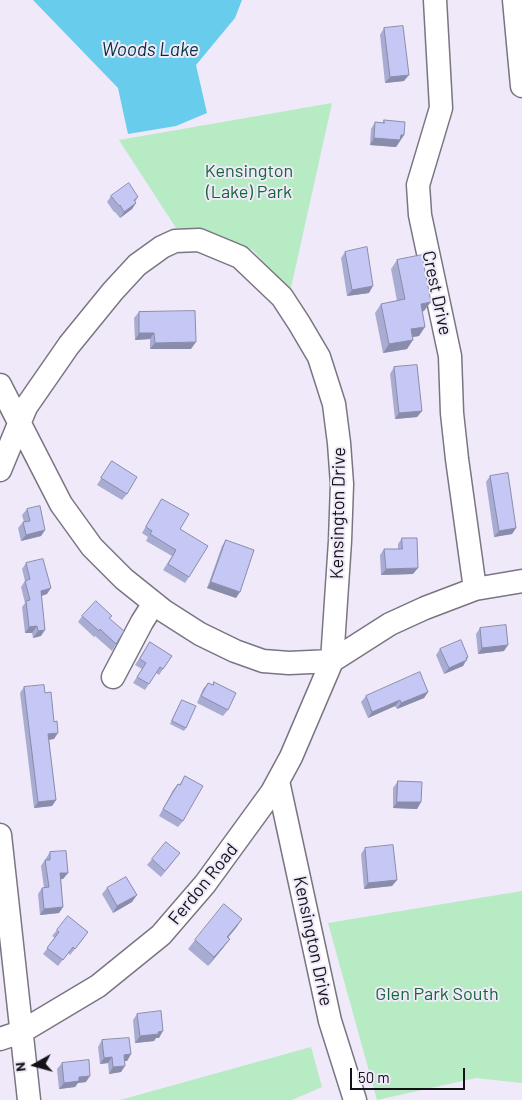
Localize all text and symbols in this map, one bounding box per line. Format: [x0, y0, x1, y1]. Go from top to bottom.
water label: Woods Lake [101, 39, 199, 61]
park label: Kensington (Lake) Park [205, 160, 293, 202]
street label: Crest Drive [418, 249, 456, 337]
street label: Kensington Drive [326, 447, 350, 579]
street label: Ferdon Road [164, 839, 242, 929]
street label: Kensington Drive [289, 874, 337, 1008]
park label: Glen Park South [375, 983, 499, 1005]
north arrow [10, 1040, 60, 1090]
scale bar [352, 1058, 467, 1090]
text: N [11, 1061, 29, 1073]
text: 50 m [358, 1068, 390, 1086]

